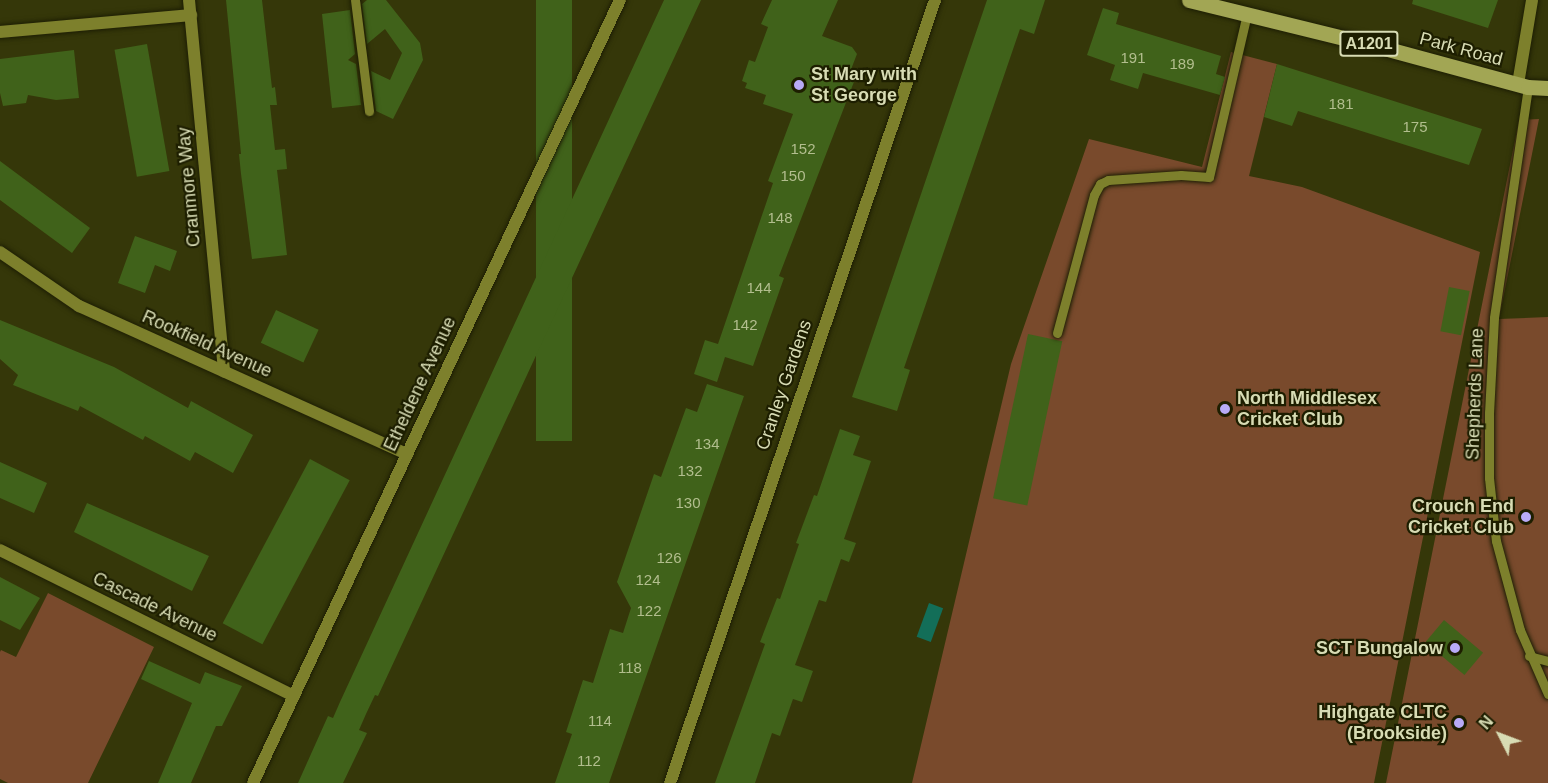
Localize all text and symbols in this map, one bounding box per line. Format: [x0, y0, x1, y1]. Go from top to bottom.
street label: Park Road [1417, 28, 1505, 70]
road number: A1201 [1339, 31, 1399, 57]
house number: 191 [1120, 49, 1146, 67]
house number: 189 [1169, 55, 1195, 73]
place label: St Mary with St George [811, 64, 917, 106]
marker: St Mary with St George [792, 78, 806, 92]
house number: 181 [1328, 95, 1354, 113]
house number: 175 [1402, 118, 1428, 136]
street label: Cranmore Way [173, 126, 205, 248]
house number: 152 [790, 140, 816, 158]
house number: 150 [780, 167, 806, 185]
house number: 148 [767, 209, 793, 227]
house number: 144 [746, 279, 772, 297]
street label: Rookfield Avenue [138, 306, 276, 382]
street label: Etheldene Avenue [379, 313, 461, 455]
house number: 142 [732, 316, 758, 334]
street label: Cranley Gardens [752, 317, 816, 453]
street label: Shepherds Lane [1462, 328, 1488, 460]
place label: North Middlesex Cricket Club [1237, 388, 1377, 430]
marker: North Middlesex Cricket Club [1218, 402, 1232, 416]
house number: 134 [694, 435, 720, 453]
house number: 132 [677, 462, 703, 480]
house number: 130 [675, 494, 701, 512]
place label: Crouch End Cricket Club [1408, 496, 1514, 538]
marker: Crouch End Cricket Club [1519, 510, 1533, 524]
house number: 126 [656, 549, 682, 567]
street label: Cascade Avenue [89, 567, 221, 647]
house number: 124 [635, 571, 661, 589]
house number: 122 [636, 602, 662, 620]
place label: SCT Bungalow [1316, 637, 1443, 659]
marker: SCT Bungalow [1448, 641, 1462, 655]
house number: 118 [618, 659, 642, 677]
place label: Highgate CLTC (Brookside) [1318, 702, 1447, 744]
north arrow [1470, 705, 1530, 765]
house number: 114 [588, 712, 612, 730]
text: N [1476, 713, 1496, 733]
marker: Highgate CLTC (Brookside) [1452, 716, 1466, 730]
house number: 112 [577, 752, 601, 770]

